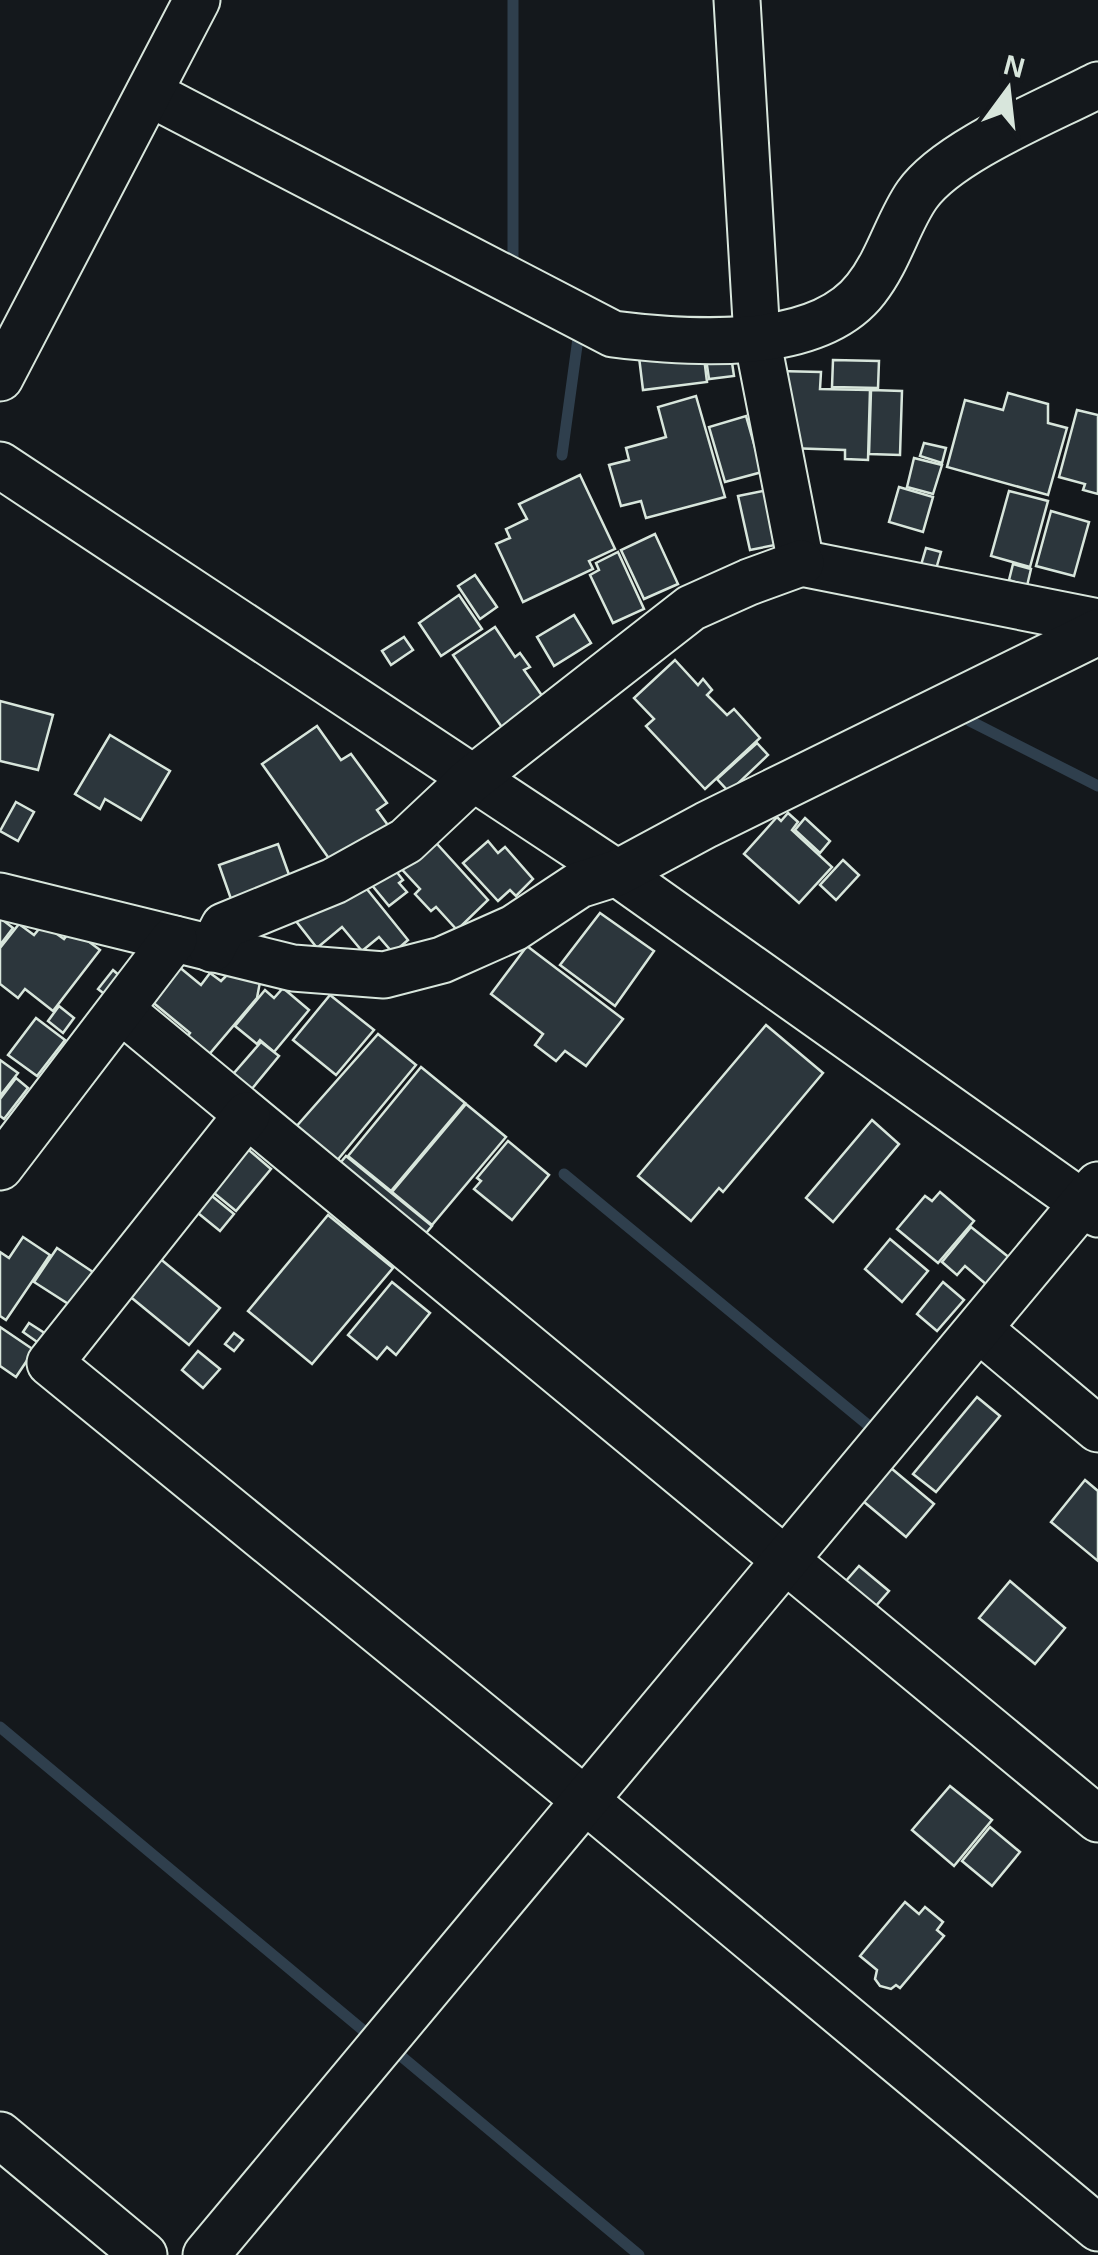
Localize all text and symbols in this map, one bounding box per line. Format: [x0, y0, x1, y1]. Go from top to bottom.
north arrow [958, 40, 1058, 140]
text: N [1001, 49, 1028, 84]

